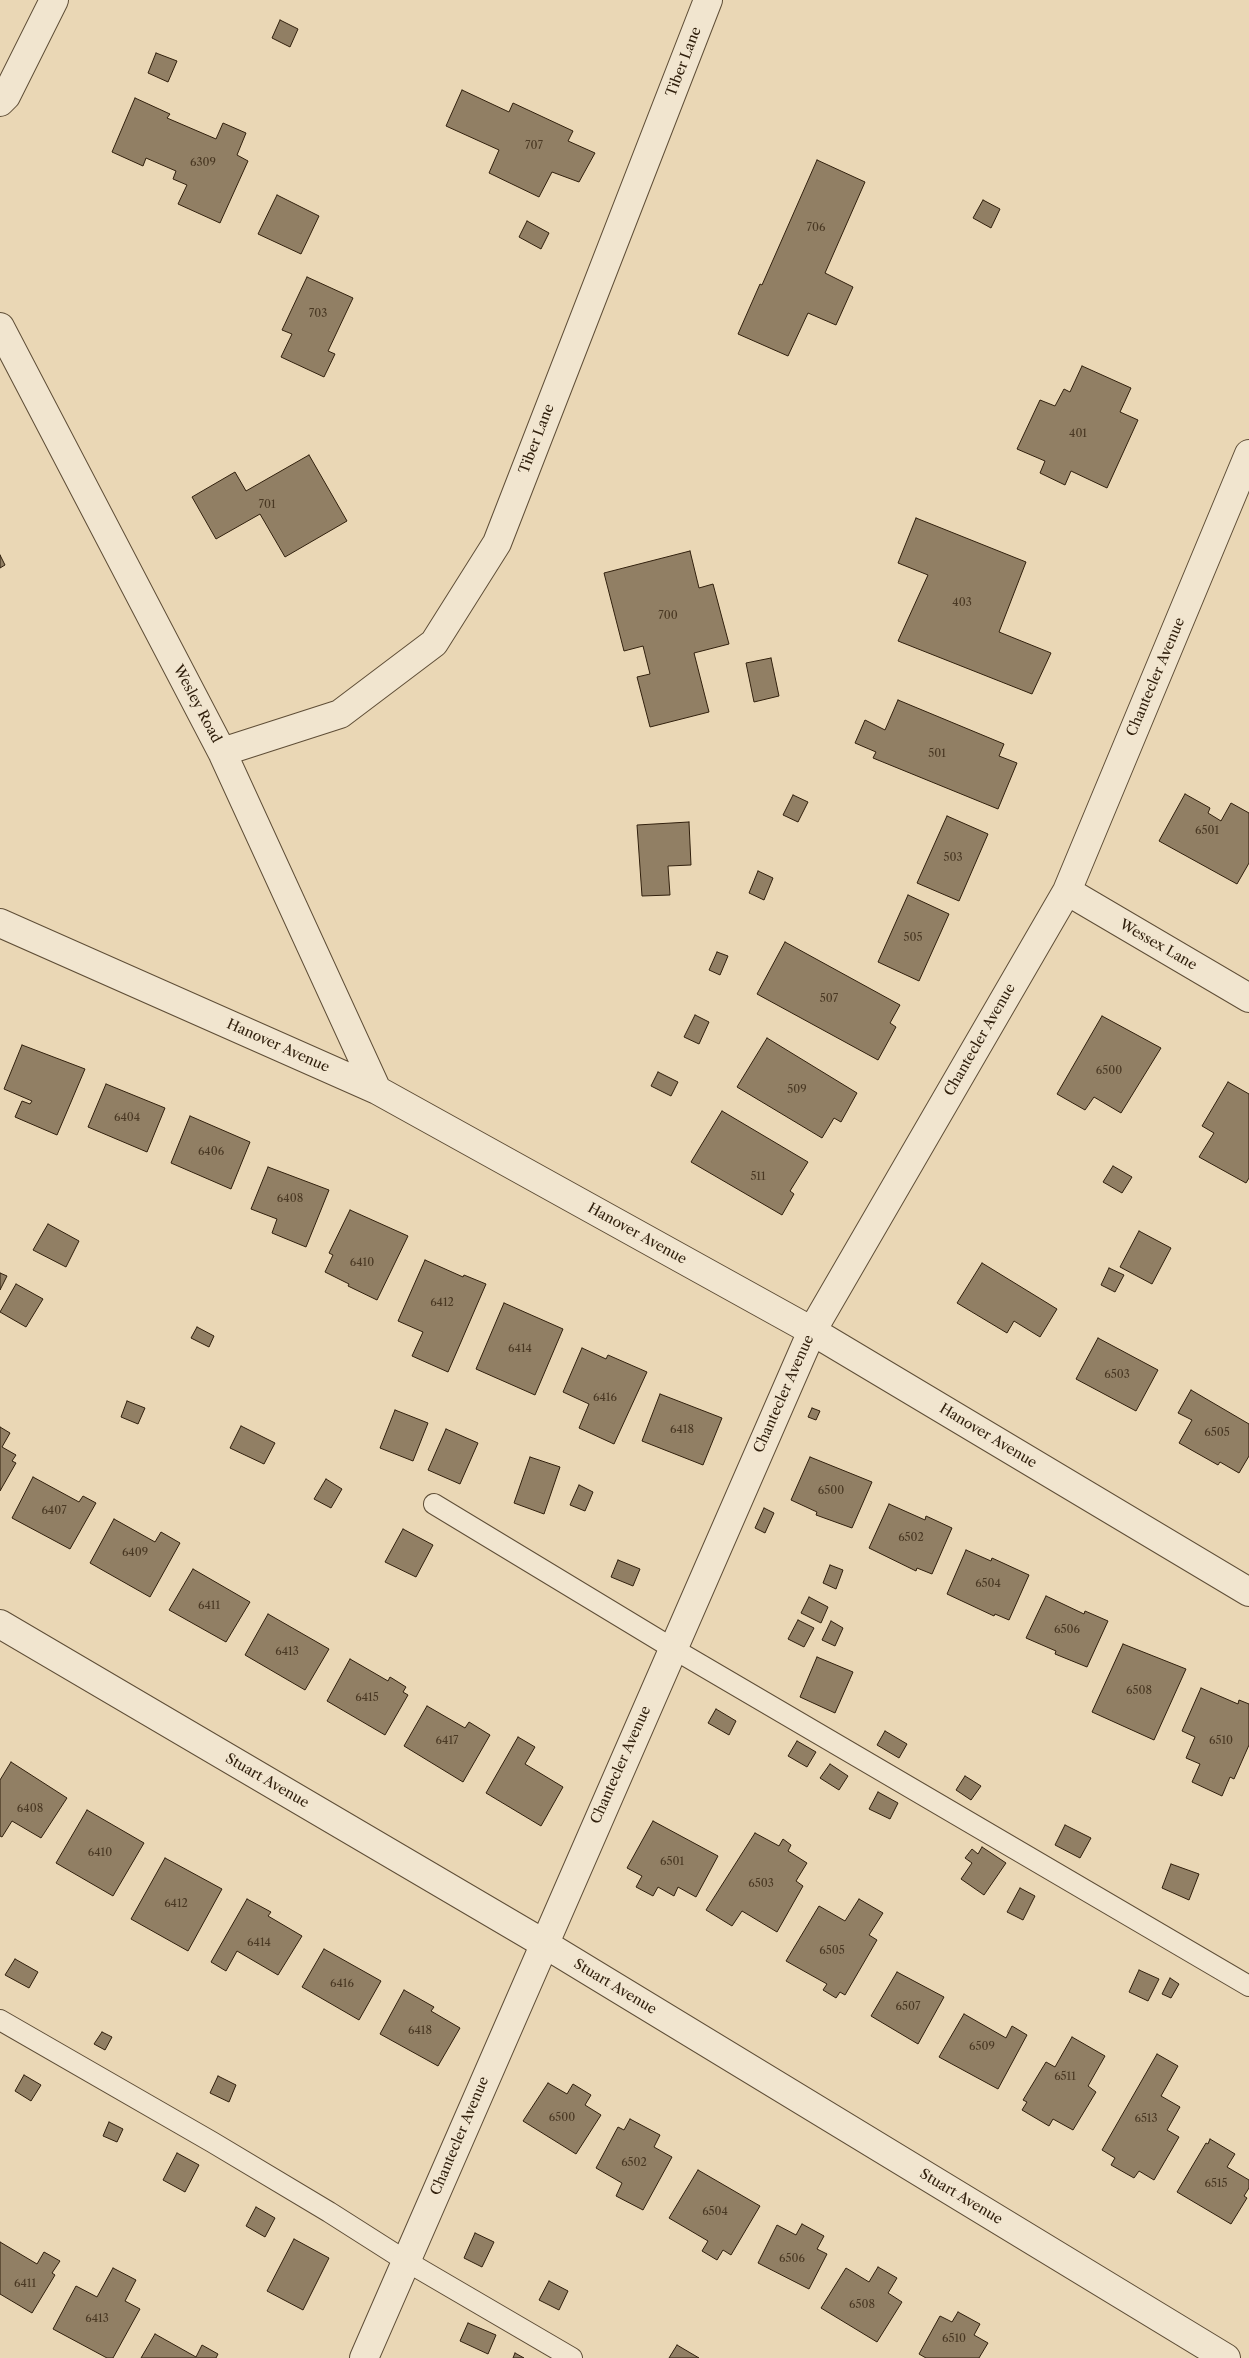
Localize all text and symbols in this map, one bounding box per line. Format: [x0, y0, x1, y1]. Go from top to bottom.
street label: Tiber Lane [663, 25, 705, 99]
house number: 707 [525, 139, 543, 153]
house number: 6309 [190, 156, 216, 170]
house number: 706 [807, 221, 825, 235]
house number: 703 [309, 307, 327, 321]
street label: Tiber Lane [516, 402, 558, 476]
house number: 401 [1069, 427, 1087, 441]
house number: 701 [258, 498, 276, 512]
house number: 403 [952, 596, 972, 610]
house number: 700 [658, 609, 678, 623]
street label: Chantecler Avenue [1123, 615, 1189, 739]
street label: Wesley Road [169, 662, 225, 746]
house number: 501 [928, 747, 946, 761]
house number: 6501 [1195, 824, 1219, 838]
house number: 503 [943, 851, 963, 865]
street label: Wessex Lane [1116, 916, 1200, 974]
house number: 505 [904, 931, 922, 945]
street label: Chantecler Avenue [941, 981, 1019, 1099]
house number: 507 [820, 992, 838, 1006]
street label: Hanover Avenue [224, 1016, 332, 1076]
house number: 6500 [1096, 1064, 1122, 1078]
house number: 509 [787, 1083, 807, 1097]
house number: 6404 [114, 1111, 140, 1125]
house number: 6406 [198, 1145, 224, 1159]
house number: 511 [750, 1170, 766, 1184]
house number: 6408 [277, 1192, 303, 1206]
street label: Hanover Avenue [585, 1200, 689, 1268]
house number: 6410 [350, 1256, 374, 1270]
house number: 6412 [430, 1296, 454, 1310]
street label: Chantecler Avenue [750, 1332, 818, 1456]
house number: 6414 [508, 1342, 532, 1356]
house number: 6503 [1104, 1368, 1130, 1382]
house number: 6416 [593, 1391, 617, 1405]
street label: Hanover Avenue [936, 1400, 1040, 1472]
house number: 6418 [670, 1423, 694, 1437]
house number: 6505 [1204, 1426, 1230, 1440]
house number: 6500 [818, 1484, 844, 1498]
house number: 6407 [41, 1504, 67, 1518]
house number: 6502 [898, 1531, 924, 1545]
house number: 6409 [122, 1546, 148, 1560]
house number: 6504 [975, 1577, 1001, 1591]
house number: 6411 [198, 1599, 220, 1613]
house number: 6506 [1054, 1623, 1080, 1637]
house number: 6413 [275, 1645, 299, 1659]
house number: 6508 [1126, 1684, 1152, 1698]
house number: 6415 [355, 1691, 379, 1705]
street label: Chantecler Avenue [587, 1703, 655, 1827]
house number: 6417 [436, 1734, 458, 1748]
house number: 6510 [1209, 1734, 1233, 1748]
street label: Stuart Avenue [222, 1750, 312, 1812]
house number: 6408 [17, 1802, 43, 1816]
house number: 6410 [88, 1846, 112, 1860]
house number: 6501 [660, 1855, 684, 1869]
house number: 6503 [748, 1877, 774, 1891]
house number: 6412 [164, 1897, 188, 1911]
house number: 6414 [247, 1936, 271, 1950]
house number: 6505 [819, 1944, 845, 1958]
street label: Stuart Avenue [571, 1956, 659, 2018]
house number: 6416 [330, 1977, 354, 1991]
house number: 6507 [896, 2000, 920, 2014]
house number: 6418 [408, 2024, 432, 2038]
house number: 6509 [969, 2040, 995, 2054]
house number: 6511 [1054, 2070, 1076, 2084]
street label: Chantecler Avenue [427, 2074, 493, 2198]
house number: 6500 [549, 2111, 575, 2125]
house number: 6513 [1134, 2112, 1158, 2126]
house number: 6502 [621, 2156, 647, 2170]
street label: Stuart Avenue [917, 2166, 1005, 2228]
house number: 6515 [1204, 2177, 1228, 2191]
house number: 6504 [702, 2205, 728, 2219]
house number: 6506 [779, 2252, 805, 2266]
house number: 6411 [14, 2277, 36, 2291]
house number: 6508 [849, 2298, 875, 2312]
house number: 6413 [85, 2312, 109, 2326]
house number: 6510 [942, 2332, 966, 2346]

